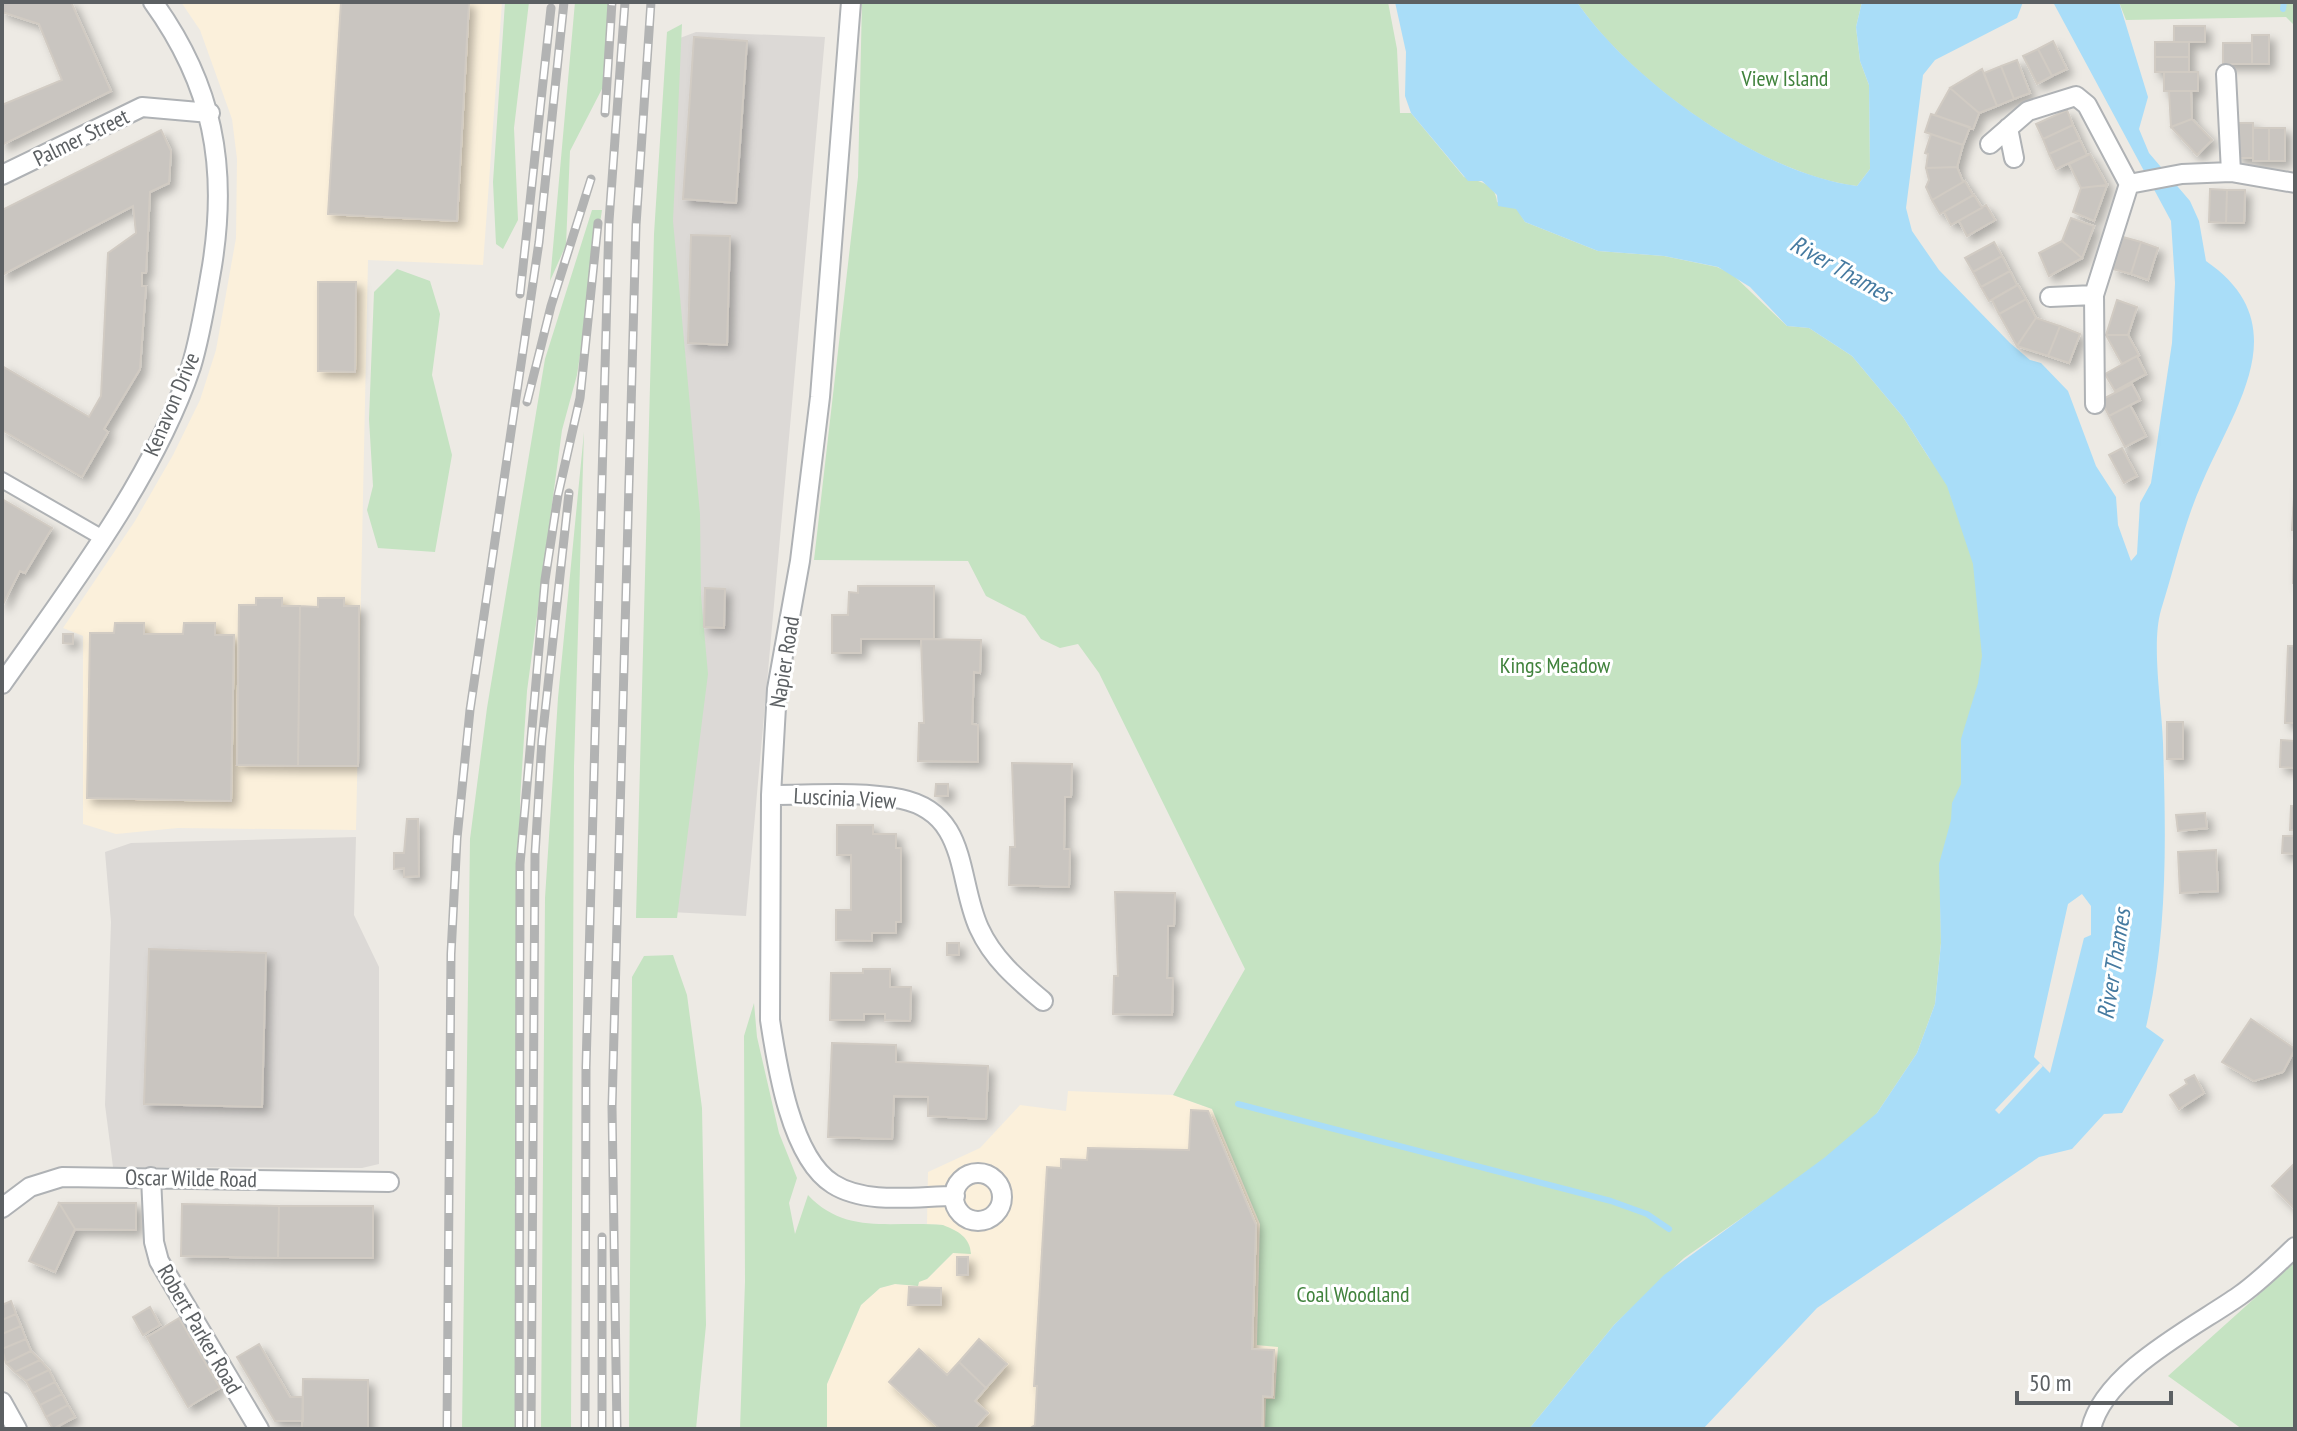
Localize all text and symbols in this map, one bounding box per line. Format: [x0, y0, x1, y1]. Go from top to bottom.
park label: View Island [1741, 64, 1828, 92]
street label: Palmer Street [29, 102, 133, 172]
water label: River Thames [1785, 228, 1900, 311]
street label: Kenavon Drive [137, 348, 205, 460]
street label: Napier Road [763, 614, 805, 710]
park label: Kings Meadow [1500, 651, 1610, 679]
street label: Luscinia View [793, 781, 897, 815]
water label: River Thames [2089, 904, 2138, 1021]
street label: Oscar Wilde Road [125, 1163, 257, 1193]
street label: Robert Parker Road [152, 1259, 248, 1399]
park label: Coal Woodland [1297, 1280, 1409, 1308]
scale bar [2017, 1355, 2171, 1405]
text: 50 m [2029, 1367, 2071, 1398]

